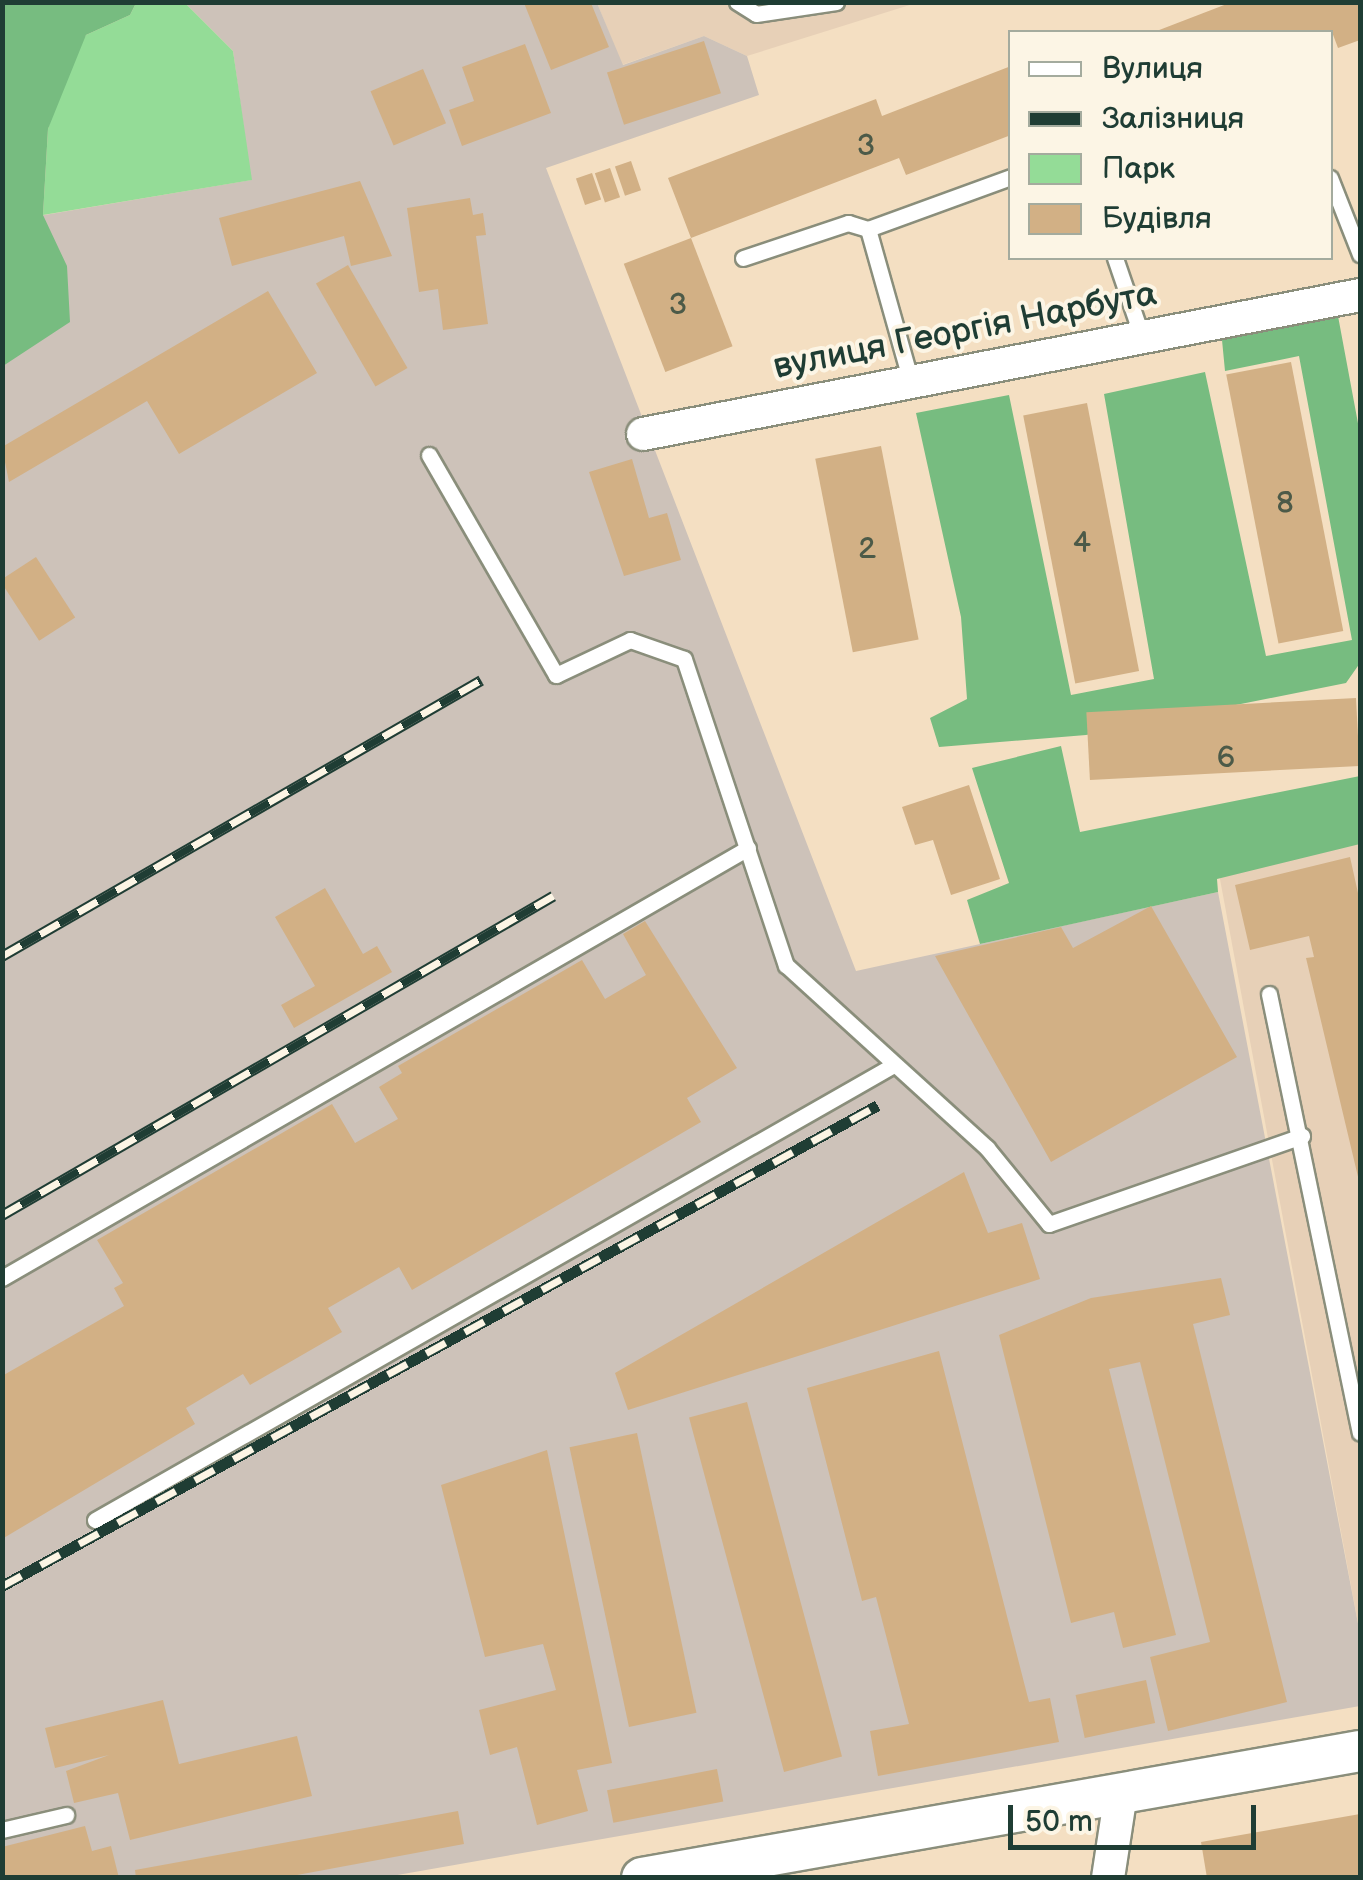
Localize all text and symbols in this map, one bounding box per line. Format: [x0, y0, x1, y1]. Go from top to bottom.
legend [1008, 30, 1333, 260]
text: Вулиця [1102, 51, 1203, 87]
text: Залізниця [1102, 101, 1244, 137]
house number: 3 [857, 128, 875, 164]
text: Парк [1102, 151, 1175, 187]
text: Будівля [1102, 201, 1212, 237]
street label: вулиця Георгія Нарбута [770, 273, 1160, 389]
house number: 3 [669, 287, 687, 323]
house number: 8 [1276, 485, 1294, 521]
house number: 4 [1073, 525, 1091, 561]
house number: 2 [858, 531, 876, 567]
house number: 6 [1217, 740, 1235, 776]
scale bar [1013, 1785, 1260, 1847]
text: 50 m [1025, 1804, 1093, 1840]

